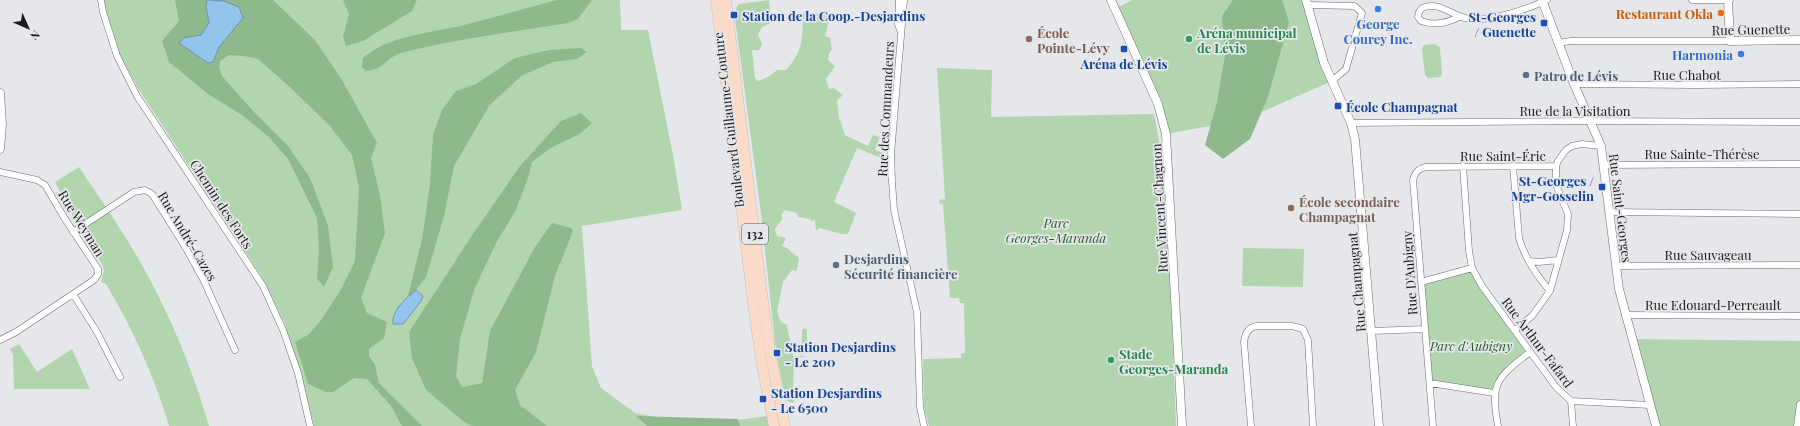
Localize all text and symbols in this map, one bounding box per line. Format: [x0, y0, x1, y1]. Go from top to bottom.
marker: George Courey Inc. [1373, 4, 1383, 14]
place label: Restaurant Okla [1616, 5, 1713, 22]
place label: Station de la Coop.-Desjardins [742, 7, 925, 24]
north arrow [8, 8, 48, 48]
place label: St-Georges / Guenette [1469, 8, 1536, 40]
marker: Restaurant Okla [1716, 8, 1726, 18]
marker: Station de la Coop.-Desjardins [729, 10, 739, 20]
place label: George Courey Inc. [1344, 15, 1412, 47]
marker: St-Georges / Guenette [1539, 18, 1549, 28]
street label: Rue Guenette [1712, 20, 1791, 38]
place label: École Pointe-Lévy [1037, 24, 1110, 56]
place label: Aréna municipal de Lévis [1196, 24, 1297, 56]
text: N [27, 27, 44, 44]
street label: Boulevard Guillaume-Couture [709, 31, 747, 209]
marker: École Pointe-Lévy [1024, 34, 1034, 44]
marker: Aréna municipal de Lévis [1184, 34, 1194, 44]
street label: Rue des Commandeurs [873, 41, 897, 177]
marker: Aréna de Lévis [1119, 44, 1129, 54]
place label: Harmonia [1672, 46, 1733, 63]
marker: Harmonia [1736, 49, 1746, 59]
place label: Aréna de Lévis [1079, 55, 1168, 72]
street label: Rue Chabot [1653, 66, 1721, 83]
place label: Patro de Lévis [1534, 67, 1618, 84]
marker: Patro de Lévis [1521, 70, 1531, 80]
place label: École Champagnat [1346, 98, 1458, 115]
marker: École Champagnat [1333, 101, 1343, 111]
street label: Rue de la Visitation [1519, 102, 1631, 119]
street label: Rue Vincent-Chagnon [1147, 143, 1171, 273]
street label: Rue Sainte-Thérèse [1644, 145, 1760, 162]
street label: Rue Saint-Éric [1460, 147, 1546, 164]
street label: Rue Saint-Georges [1606, 153, 1636, 264]
street label: Chemin des Forts [187, 156, 257, 252]
place label: St-Georges / Mgr-Gosselin [1511, 172, 1594, 204]
marker: St-Georges / Mgr-Gosselin [1597, 182, 1607, 192]
street label: Rue Weyman [55, 187, 109, 260]
street label: Rue André-Cazes [155, 188, 222, 284]
place label: École secondaire Champagnat [1299, 193, 1400, 225]
marker: École secondaire Champagnat [1286, 203, 1296, 213]
park label: Parc Georges-Maranda [1006, 214, 1107, 246]
road number: 132 [742, 224, 768, 244]
street label: Rue D'Aubigny [1398, 230, 1420, 316]
street label: Rue Champagnat [1343, 231, 1369, 333]
street label: Rue Sauvageau [1665, 246, 1752, 263]
place label: Desjardins Sécurité financière [844, 250, 958, 282]
marker: Desjardins Sécurité financière [831, 260, 841, 270]
street label: Rue Arthur-Fafard [1499, 294, 1578, 391]
street label: Rue Edouard-Perreault [1645, 296, 1781, 313]
park label: Parc d'Aubigny [1429, 337, 1512, 354]
place label: Station Desjardins - Le 200 [785, 338, 896, 370]
place label: Stade Georges-Maranda [1119, 345, 1228, 377]
marker: Station Desjardins - Le 200 [772, 348, 782, 358]
marker: Stade Georges-Maranda [1106, 355, 1116, 365]
place label: Station Desjardins - Le 6500 [771, 384, 882, 416]
marker: Station Desjardins - Le 6500 [758, 394, 768, 404]

